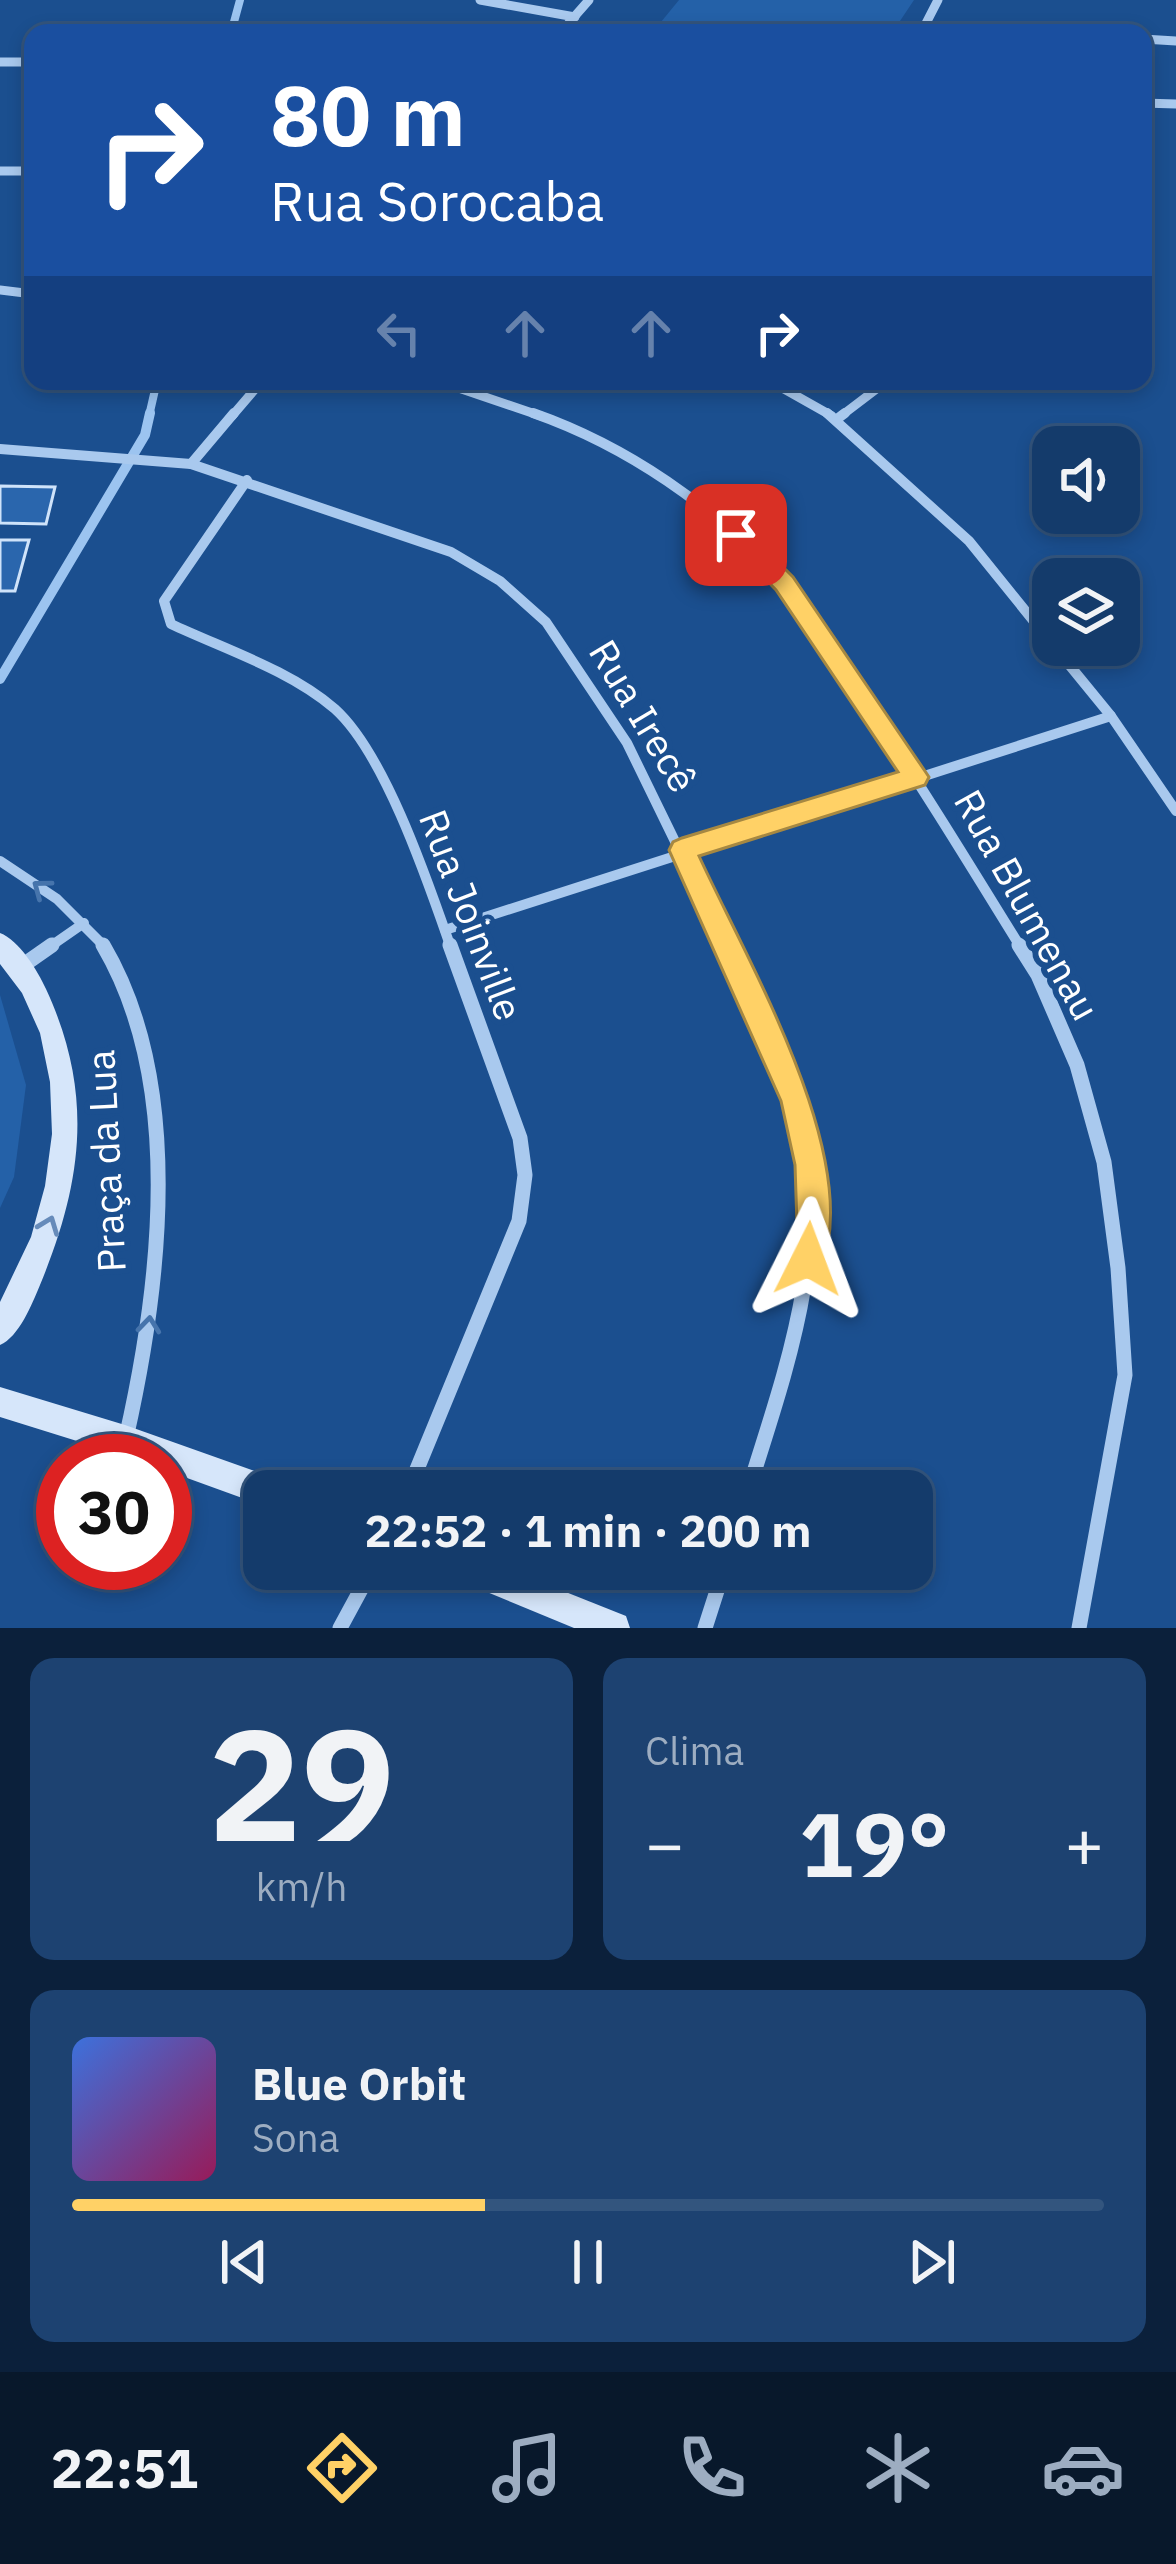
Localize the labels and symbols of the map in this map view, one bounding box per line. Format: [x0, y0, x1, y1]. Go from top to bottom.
pin [685, 484, 787, 586]
street label: Rua Irecê [578, 630, 709, 801]
street label: Rua Blumenau [943, 780, 1112, 1029]
street label: Rua Joinville [408, 802, 535, 1028]
one-way arrow [33, 881, 54, 903]
street label: Praça da Lua [74, 1049, 137, 1274]
position arrow [745, 1196, 871, 1322]
one-way arrow [35, 1215, 60, 1236]
one-way arrow [136, 1315, 161, 1334]
speed limit sign: 30 [36, 1434, 192, 1590]

